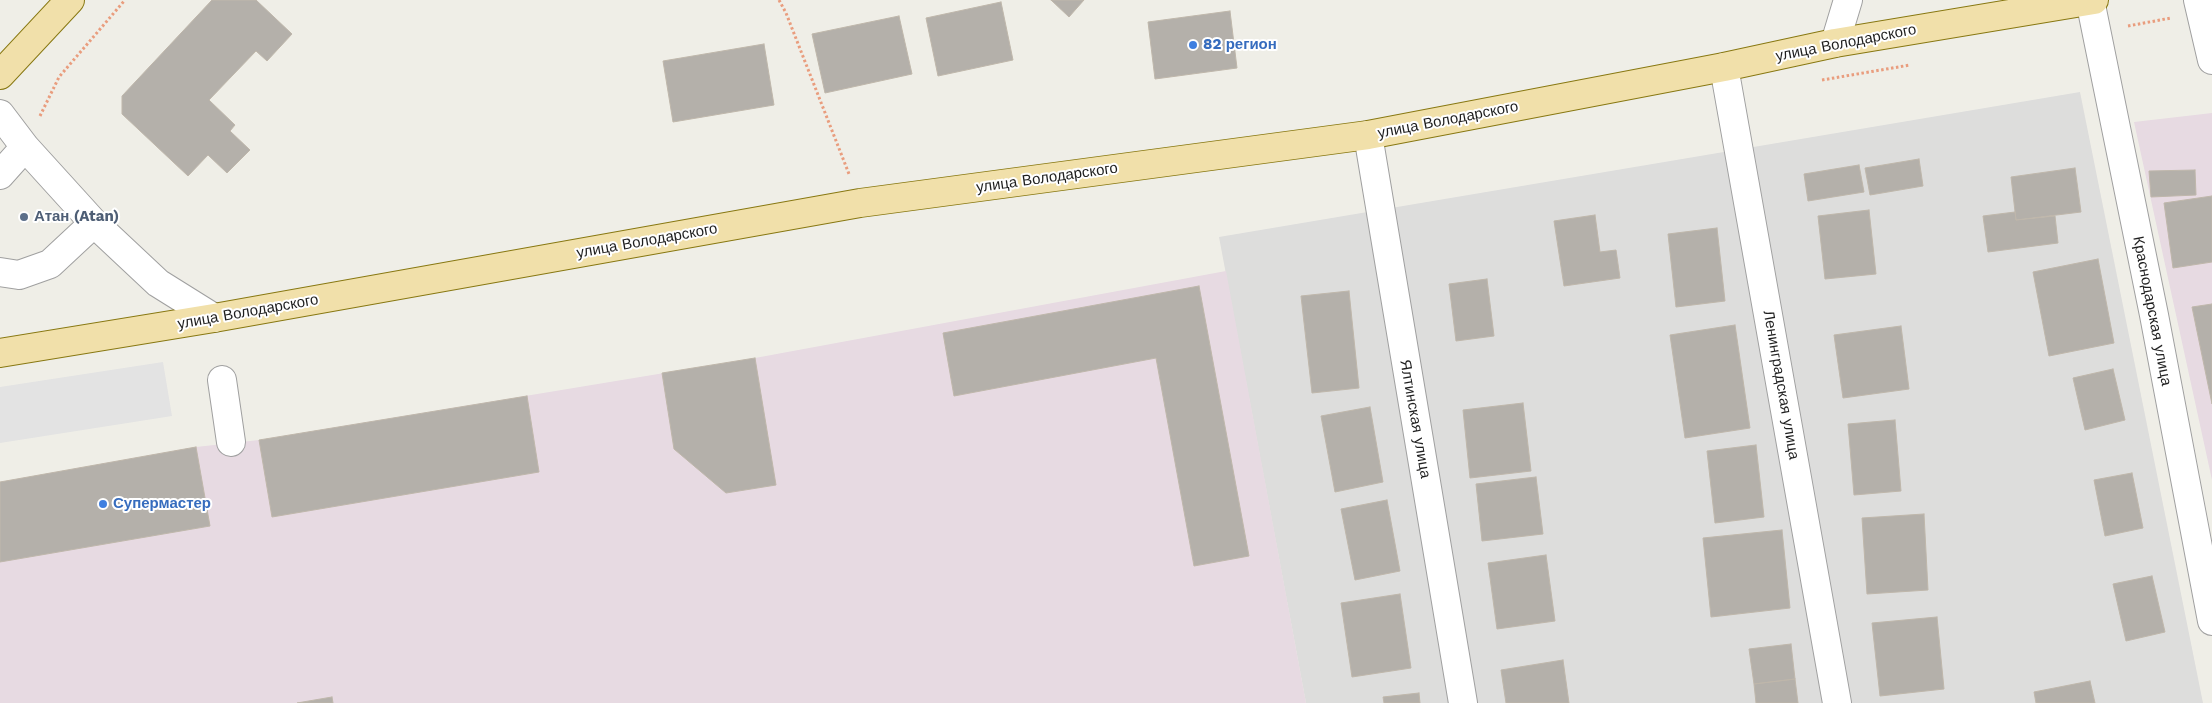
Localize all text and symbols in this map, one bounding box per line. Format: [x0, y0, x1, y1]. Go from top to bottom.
street label: улица Володарского [1774, 21, 1918, 65]
place label: 82 регион [1203, 36, 1277, 54]
marker: 82 регион [1187, 39, 1199, 51]
street label: улица Володарского [1376, 98, 1520, 142]
street label: улица Володарского [975, 159, 1119, 197]
place label: Атан (Atan) [34, 208, 119, 226]
marker: Атан (Atan) [18, 211, 30, 223]
street label: улица Володарского [575, 220, 719, 262]
street label: Краснодарская улица [2129, 235, 2175, 387]
street label: улица Володарского [176, 291, 320, 333]
street label: Ленинградская улица [1759, 309, 1803, 461]
street label: Ялтинская улица [1396, 358, 1434, 480]
place label: Супермастер [113, 495, 211, 513]
marker: Супермастер [97, 498, 109, 510]

